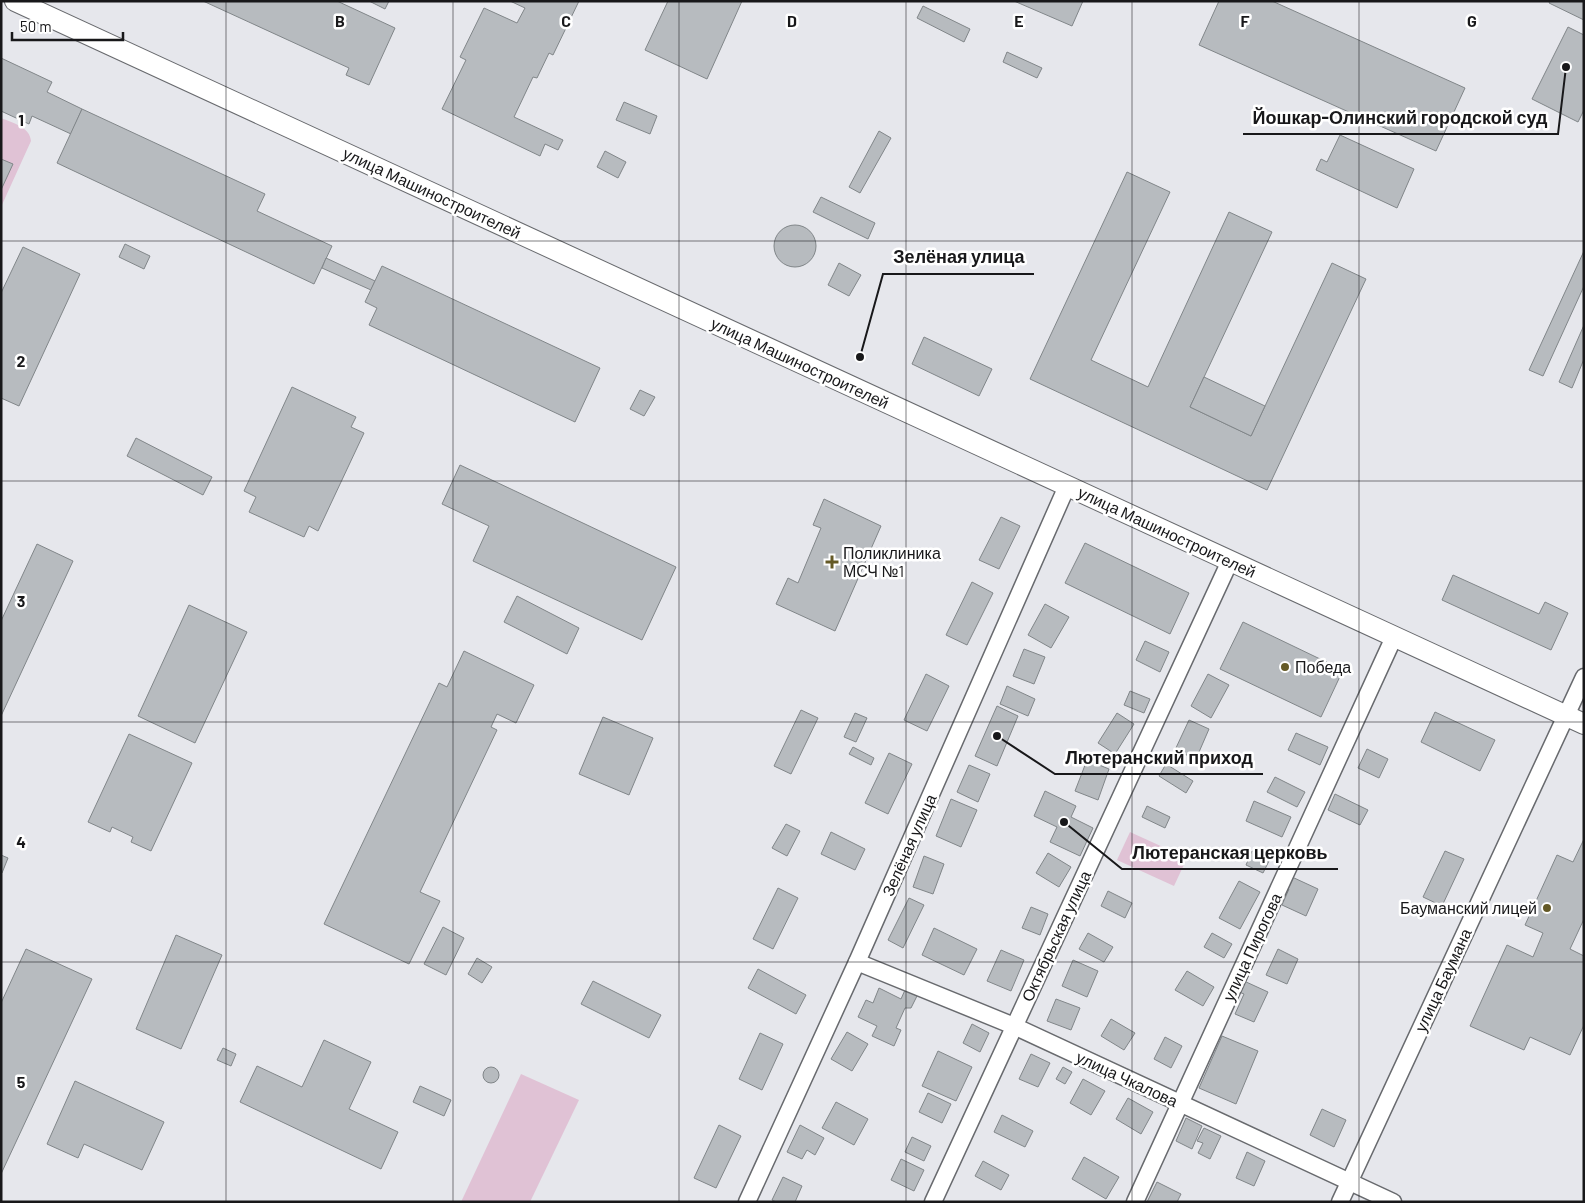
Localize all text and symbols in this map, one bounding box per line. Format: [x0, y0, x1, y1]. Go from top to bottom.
scale bar [12, 10, 124, 42]
text: B [335, 11, 345, 30]
text: C [561, 11, 571, 30]
text: D [787, 11, 797, 30]
text: E [1014, 11, 1024, 30]
text: F [1241, 11, 1250, 30]
text: G [1467, 11, 1477, 30]
text: 50 m [20, 17, 52, 35]
callout: Йошкар-Олинский городской суд [1243, 101, 1558, 134]
text: Йошкар-Олинский городской суд [1253, 106, 1548, 128]
text: 1 [18, 110, 24, 129]
street label: улица Машиностроителей [340, 143, 524, 242]
callout: Зелёная улица [883, 241, 1034, 274]
text: Зелёная улица [893, 245, 1026, 267]
street label: улица Машиностроителей [708, 313, 892, 412]
text: 2 [17, 351, 26, 370]
street label: улица Машиностроителей [1075, 482, 1259, 581]
place label: Поликлиника МСЧ №1 [843, 543, 941, 580]
marker: Поликлиника МСЧ №1 [825, 555, 839, 569]
text: 3 [17, 591, 25, 610]
place label: Победа [1295, 657, 1351, 676]
marker: Победа [1279, 661, 1291, 673]
callout: Лютеранский приход [1055, 741, 1263, 774]
text: Лютеранский приход [1065, 746, 1253, 768]
street label: Зелёная улица [878, 791, 940, 899]
text: 4 [16, 832, 26, 851]
callout: Лютеранская церковь [1122, 836, 1338, 869]
text: Лютеранская церковь [1132, 841, 1328, 863]
street label: Октябрьская улица [1017, 867, 1094, 1004]
street label: улица Пирогова [1218, 890, 1285, 1004]
place label: Бауманский лицей [1400, 898, 1537, 917]
marker: Бауманский лицей [1541, 902, 1553, 914]
street label: улица Баумана [1410, 925, 1475, 1034]
street label: улица Чкалова [1073, 1047, 1181, 1110]
text: 5 [17, 1072, 26, 1091]

